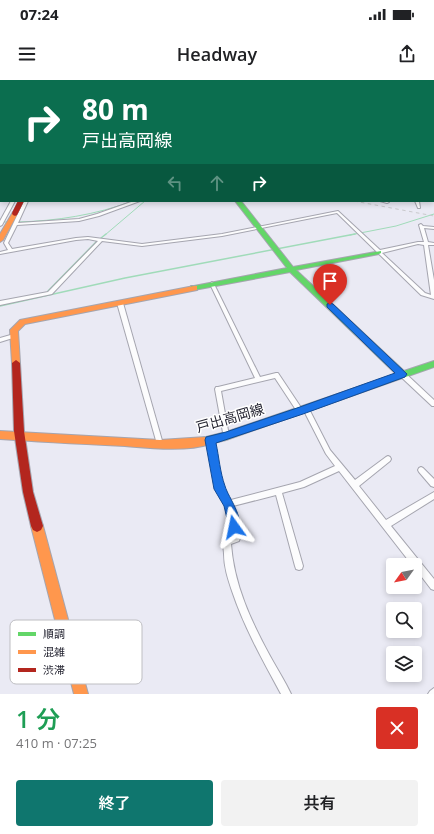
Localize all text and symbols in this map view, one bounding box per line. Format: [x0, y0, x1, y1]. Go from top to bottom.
text: 07:24 [20, 4, 59, 24]
text: Headway [177, 42, 257, 66]
icon: menu [16, 43, 38, 65]
icon: share [396, 43, 418, 65]
text: 80 m [82, 90, 149, 128]
icon: right [16, 96, 68, 148]
text: 戸出高岡線 [82, 128, 172, 152]
icon: left [164, 172, 186, 194]
icon: ahead [206, 172, 228, 194]
icon: right [248, 172, 270, 194]
pin [313, 264, 347, 305]
icon: arrive [319, 270, 341, 292]
street label: 戸出高岡線 [194, 399, 266, 436]
position arrow [213, 506, 255, 548]
north arrow [386, 558, 422, 594]
map controls [386, 558, 422, 682]
button: search [386, 602, 422, 638]
legend [10, 620, 142, 684]
text: 順調 [43, 626, 65, 641]
text: 混雑 [43, 644, 65, 659]
button: layers [386, 646, 422, 682]
text: 渋滞 [43, 662, 65, 677]
text: 1 分 [16, 702, 60, 735]
button: close [376, 707, 418, 749]
text: 410 m · 07:25 [16, 734, 97, 752]
button: 終了 [16, 780, 213, 826]
button: 共有 [221, 780, 418, 826]

